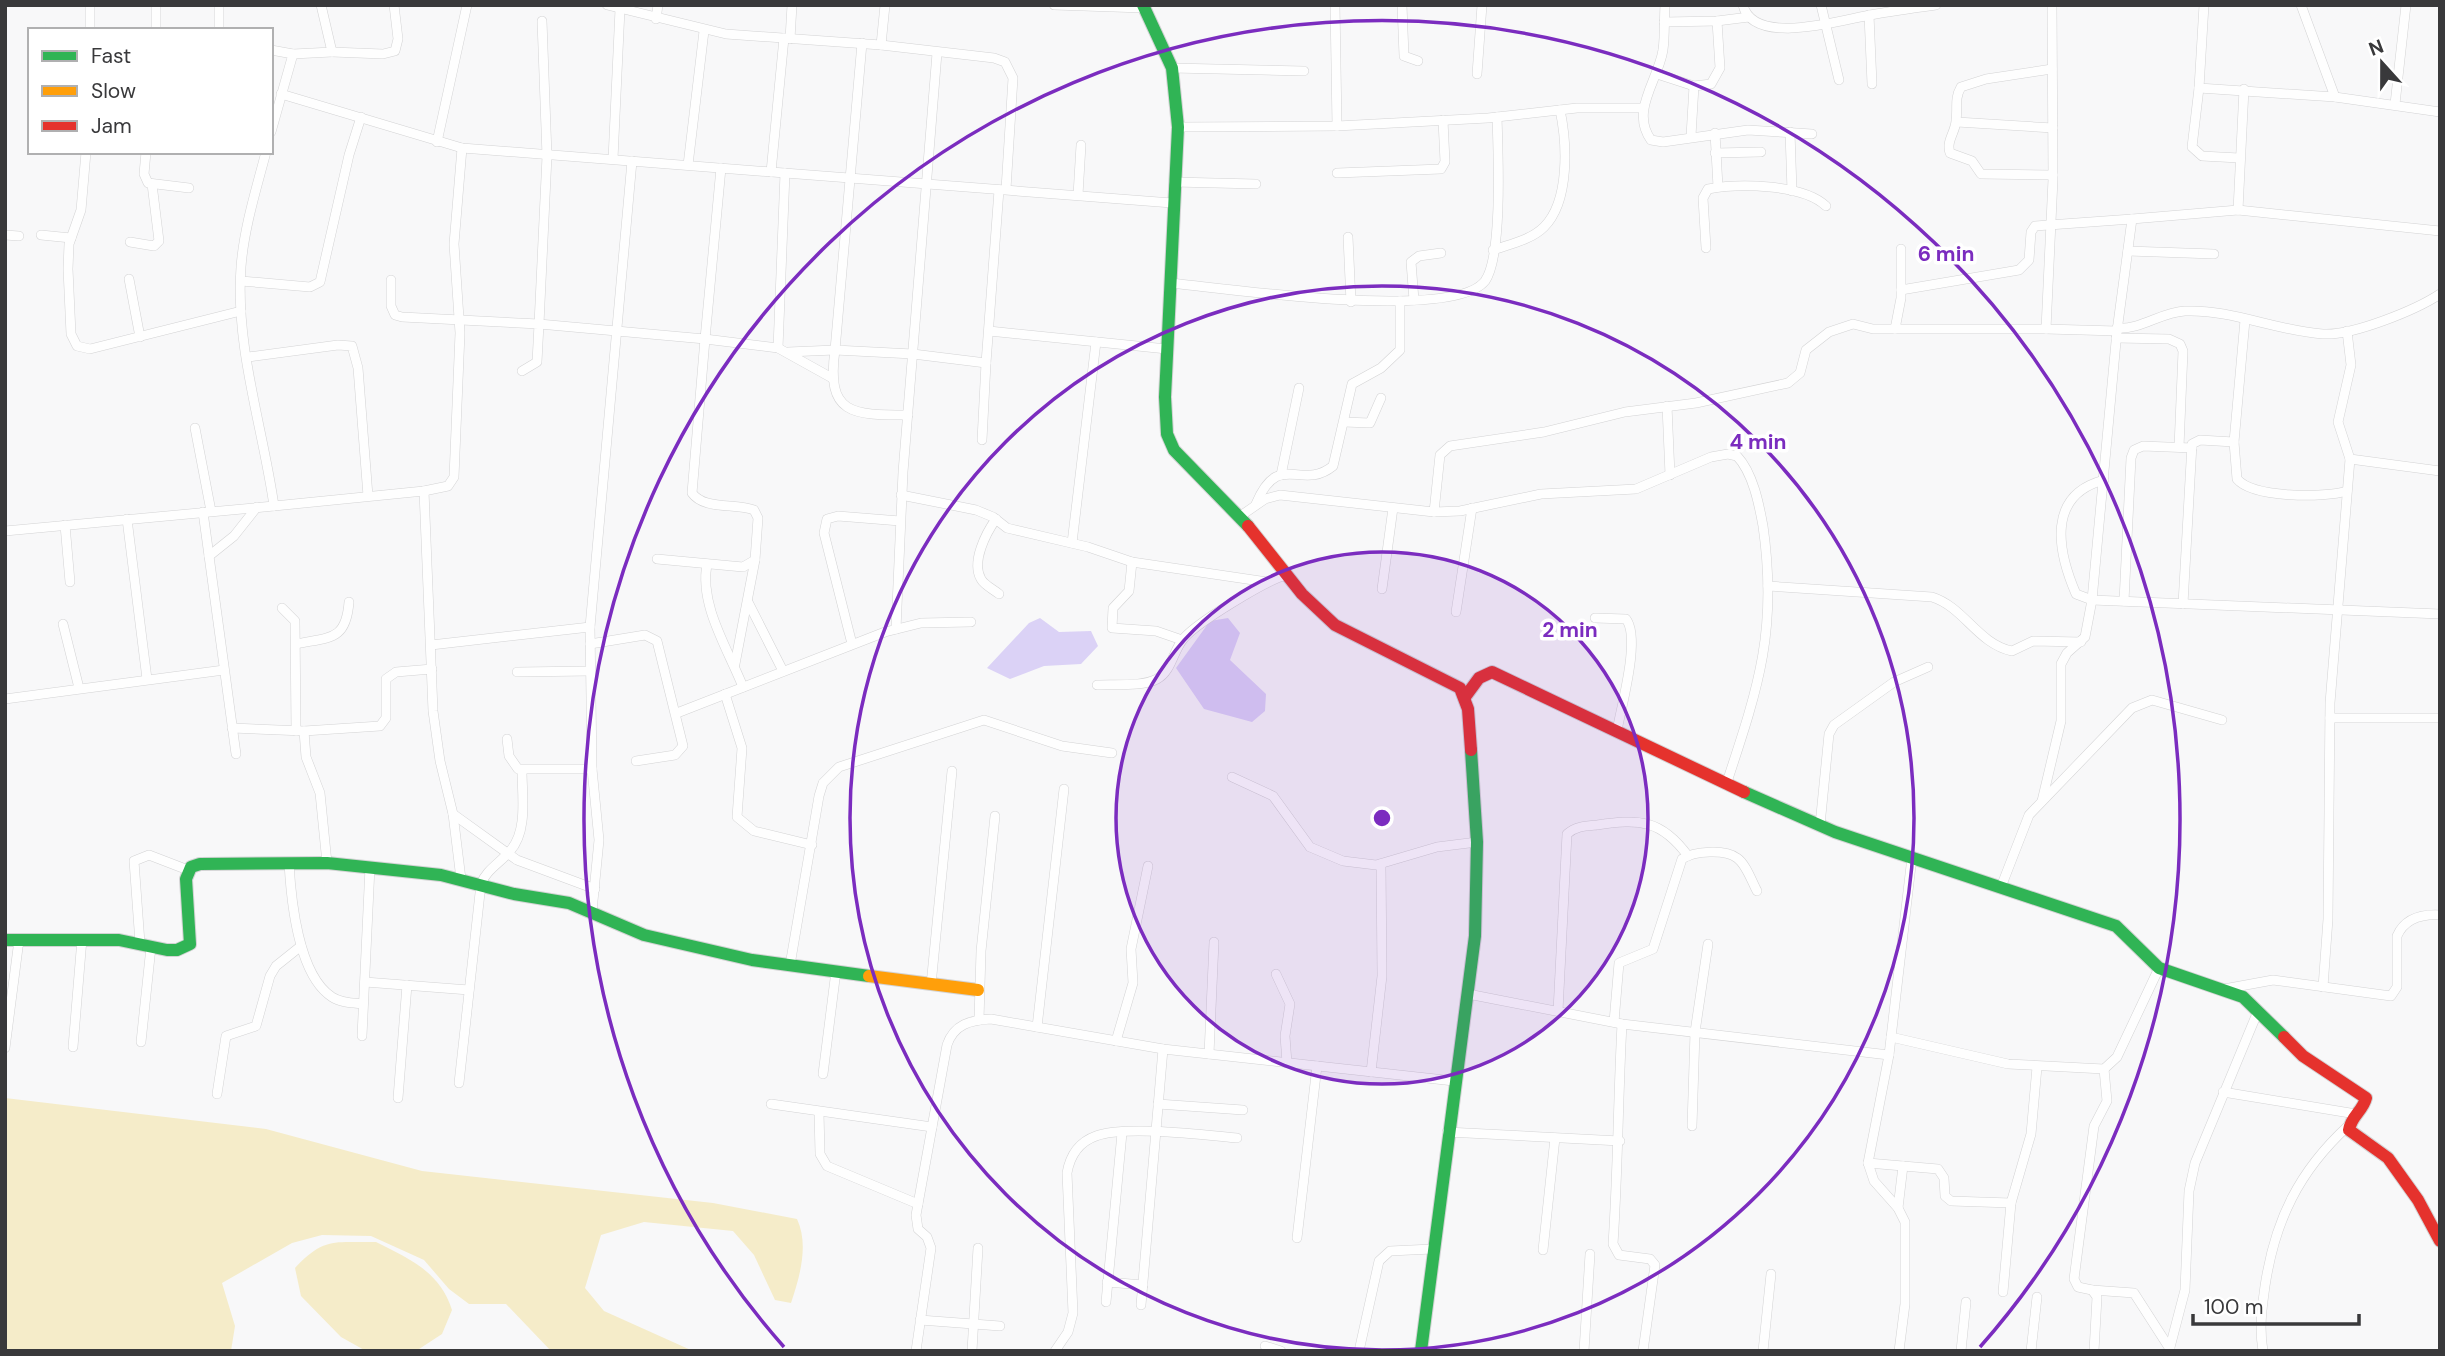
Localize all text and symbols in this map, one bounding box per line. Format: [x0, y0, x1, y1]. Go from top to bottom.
legend [28, 28, 273, 154]
north arrow [2347, 28, 2417, 98]
text: N [2365, 33, 2387, 62]
text: Fast [91, 42, 131, 70]
text: Slow [91, 77, 136, 105]
text: Jam [91, 112, 132, 140]
text: 6 min [1918, 240, 1974, 268]
text: 4 min [1729, 428, 1787, 456]
text: 2 min [1542, 616, 1598, 644]
centre of rings [1370, 806, 1394, 830]
scale bar [2193, 1282, 2359, 1326]
text: 100 m [2204, 1293, 2264, 1321]

